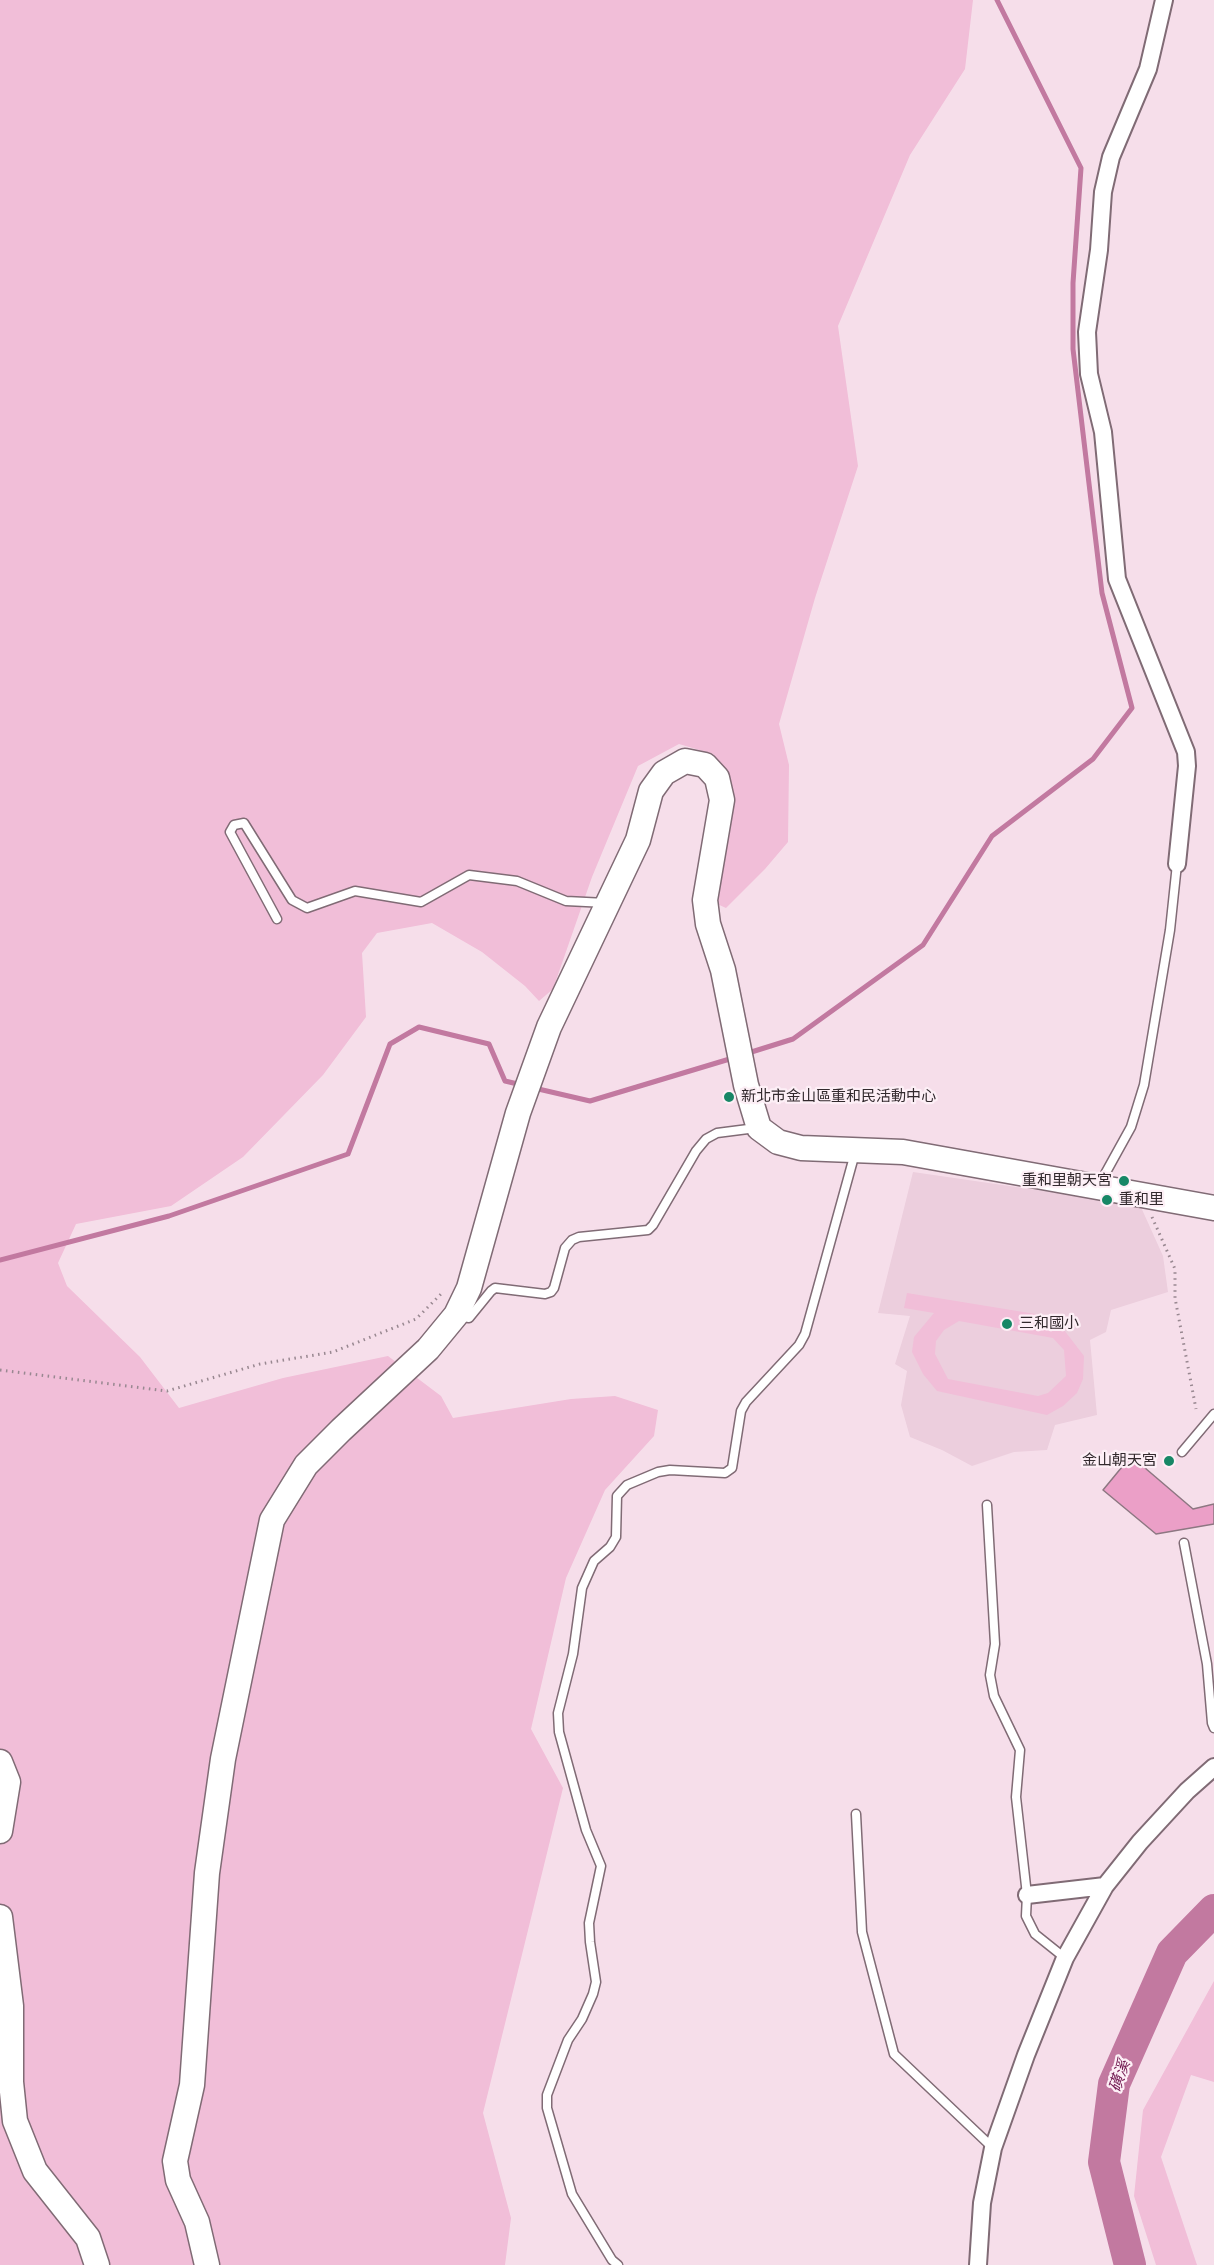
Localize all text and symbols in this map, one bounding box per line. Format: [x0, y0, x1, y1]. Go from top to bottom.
place label: 新北市金山區重和民活動中心 [741, 1088, 936, 1106]
marker: 新北市金山區重和民活動中心 [722, 1090, 736, 1104]
place label: 重和里朝天宮 [1022, 1172, 1112, 1190]
marker: 重和里朝天宮 [1117, 1174, 1131, 1188]
place label: 重和里 [1119, 1191, 1164, 1209]
marker: 重和里 [1100, 1193, 1114, 1207]
place label: 三和國小 [1019, 1315, 1079, 1333]
marker: 三和國小 [1000, 1317, 1014, 1331]
place label: 金山朝天宮 [1082, 1452, 1157, 1470]
marker: 金山朝天宮 [1162, 1454, 1176, 1468]
water label: 磺溪 [1106, 2058, 1134, 2094]

